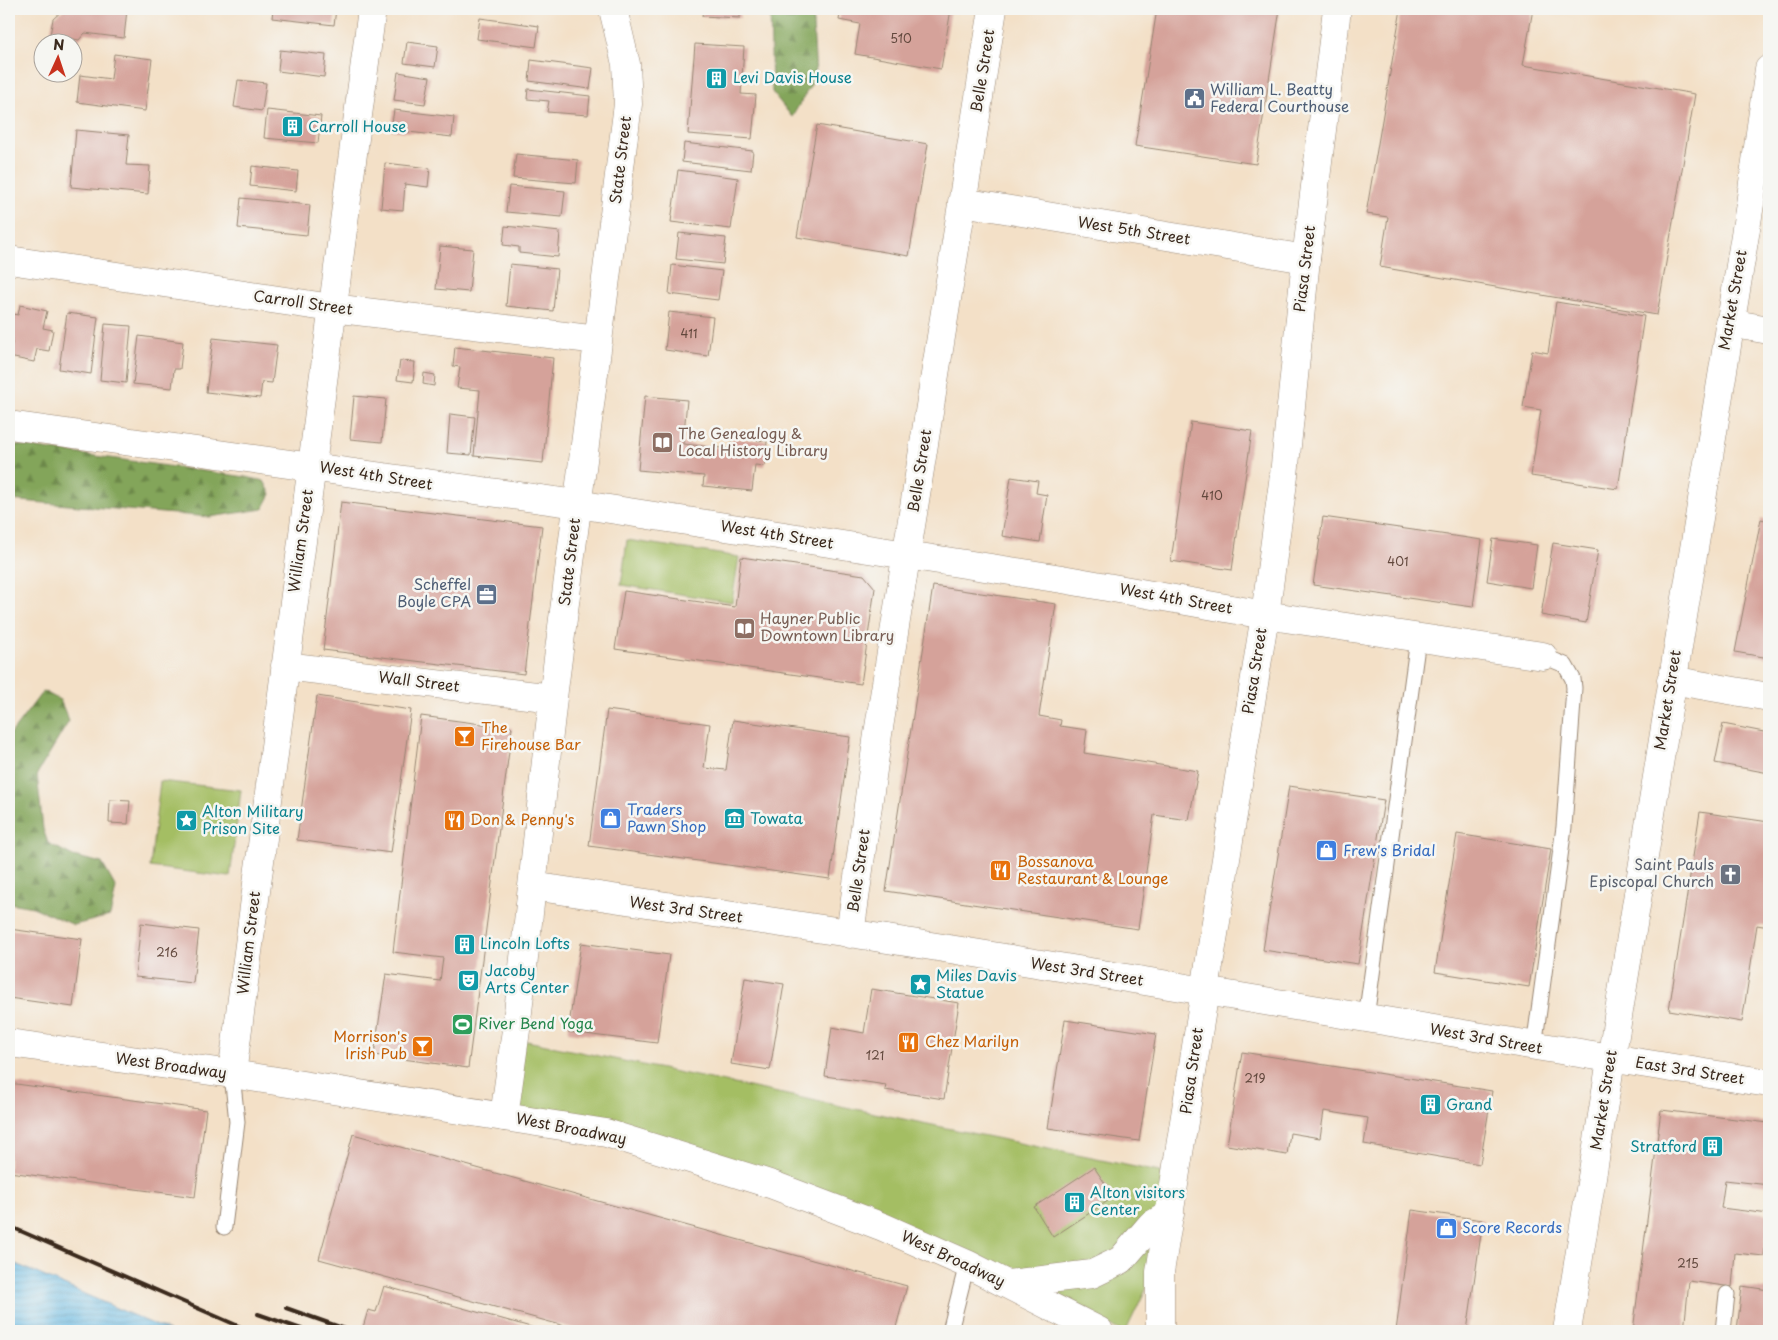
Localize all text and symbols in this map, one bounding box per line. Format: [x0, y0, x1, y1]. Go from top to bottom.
street label: Belle Street [964, 27, 999, 114]
house number: 510 [890, 29, 912, 47]
north arrow [32, 32, 82, 82]
text: N [53, 34, 65, 55]
place label: Levi Davis House [733, 65, 852, 88]
building icon: Levi Davis House [705, 66, 729, 90]
place label: William L. Beatty Federal Courthouse [1210, 77, 1349, 117]
public building icon: William L. Beatty Federal Courthouse [1182, 87, 1206, 111]
place label: Carroll House [308, 114, 407, 137]
building icon: Carroll House [280, 115, 304, 139]
street label: State Street [603, 115, 636, 205]
street label: West 5th Street [1076, 209, 1192, 250]
street label: Piasa Street [1287, 224, 1320, 314]
street label: Market Street [1711, 248, 1752, 352]
street label: Carroll Street [252, 283, 354, 320]
house number: 411 [680, 324, 698, 342]
place label: The Genealogy & Local History Library [678, 421, 828, 461]
street label: Belle Street [901, 427, 936, 514]
library icon: The Genealogy & Local History Library [650, 431, 674, 455]
street label: West 4th Street [318, 454, 434, 495]
house number: 410 [1201, 486, 1223, 504]
street label: William Street [281, 488, 318, 594]
street label: West 4th Street [719, 513, 835, 554]
street label: State Street [552, 517, 585, 607]
house number: 401 [1387, 552, 1409, 570]
place label: Scheffel Boyle CPA [397, 572, 471, 612]
street label: West 4th Street [1118, 576, 1235, 619]
office icon: Scheffel Boyle CPA [475, 582, 499, 606]
place label: Hayner Public Downtown Library [760, 606, 894, 646]
library icon: Hayner Public Downtown Library [732, 616, 756, 640]
street label: Piasa Street [1235, 626, 1272, 716]
street label: Market Street [1647, 648, 1686, 752]
street label: Wall Street [377, 664, 461, 697]
place label: The Firehouse Bar [481, 715, 581, 755]
bar icon: The Firehouse Bar [453, 725, 477, 749]
place label: Traders Pawn Shop [627, 797, 706, 837]
place label: Alton Military Prison Site [202, 799, 304, 839]
place label: Towata [750, 806, 804, 829]
place label: Don & Penny's [470, 807, 574, 830]
shop icon: Traders Pawn Shop [599, 807, 623, 831]
museum icon: Towata [722, 807, 746, 831]
restaurant icon: Don & Penny's [442, 808, 466, 832]
place icon: Alton Military Prison Site [174, 809, 198, 833]
street label: Belle Street [840, 828, 875, 914]
place label: Frew's Bridal [1343, 838, 1435, 861]
shop icon: Frew's Bridal [1315, 839, 1339, 863]
place label: Bossanova Restaurant & Lounge [1017, 849, 1169, 889]
place label: Saint Pauls Episcopal Church [1589, 852, 1714, 892]
restaurant icon: Bossanova Restaurant & Lounge [989, 859, 1013, 883]
church icon: Saint Pauls Episcopal Church [1718, 862, 1742, 886]
street label: West 3rd Street [628, 889, 744, 928]
street label: William Street [230, 890, 265, 996]
place label: Lincoln Lofts [480, 931, 570, 954]
building icon: Lincoln Lofts [452, 932, 476, 956]
house number: 216 [156, 943, 178, 961]
street label: West 3rd Street [1029, 950, 1145, 991]
place label: Jacoby Arts Center [485, 958, 569, 998]
place label: Miles Davis Statue [936, 963, 1017, 1003]
theatre icon: Jacoby Arts Center [457, 968, 481, 992]
place icon: Miles Davis Statue [908, 973, 932, 997]
place label: River Bend Yoga [478, 1011, 593, 1034]
sports icon: River Bend Yoga [450, 1012, 474, 1036]
street label: West 3rd Street [1428, 1016, 1544, 1059]
place label: Morrison's Irish Pub [333, 1024, 407, 1064]
street label: Piasa Street [1173, 1026, 1208, 1116]
place label: Chez Marilyn [925, 1029, 1019, 1052]
restaurant icon: Chez Marilyn [897, 1030, 921, 1054]
bar icon: Morrison's Irish Pub [411, 1034, 435, 1058]
street label: West Broadway [114, 1045, 228, 1084]
house number: 121 [866, 1046, 884, 1064]
street label: Market Street [1583, 1048, 1622, 1152]
street label: East 3rd Street [1634, 1050, 1746, 1090]
house number: 219 [1245, 1069, 1265, 1087]
place label: Grand [1446, 1092, 1492, 1115]
building icon: Grand [1418, 1093, 1442, 1117]
street label: West Broadway [514, 1106, 629, 1150]
place label: Stratford [1630, 1134, 1697, 1157]
building icon: Stratford [1701, 1135, 1725, 1159]
place label: Alton visitors Center [1090, 1180, 1185, 1220]
building icon: Alton visitors Center [1062, 1190, 1086, 1214]
place label: Score Records [1462, 1215, 1562, 1238]
shop icon: Score Records [1434, 1216, 1458, 1240]
street label: West Broadway [898, 1223, 1009, 1292]
house number: 215 [1677, 1254, 1699, 1272]

